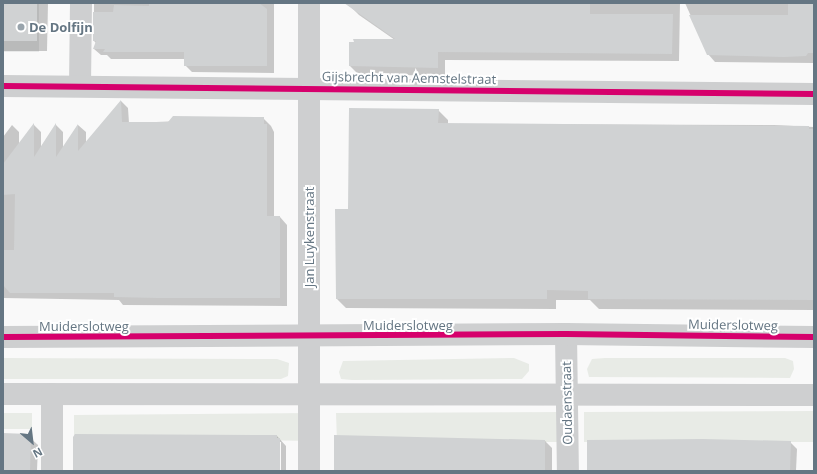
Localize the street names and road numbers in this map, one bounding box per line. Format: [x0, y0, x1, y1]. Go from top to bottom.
street label: Gijsbrecht van Aemstelstraat [322, 69, 496, 87]
street label: Jan Luykenstraat [301, 187, 317, 287]
street label: Muiderslotweg [688, 316, 778, 334]
street label: Muiderslotweg [363, 317, 453, 333]
street label: Muiderslotweg [39, 318, 129, 334]
street label: Oudaenstraat [558, 361, 576, 445]

